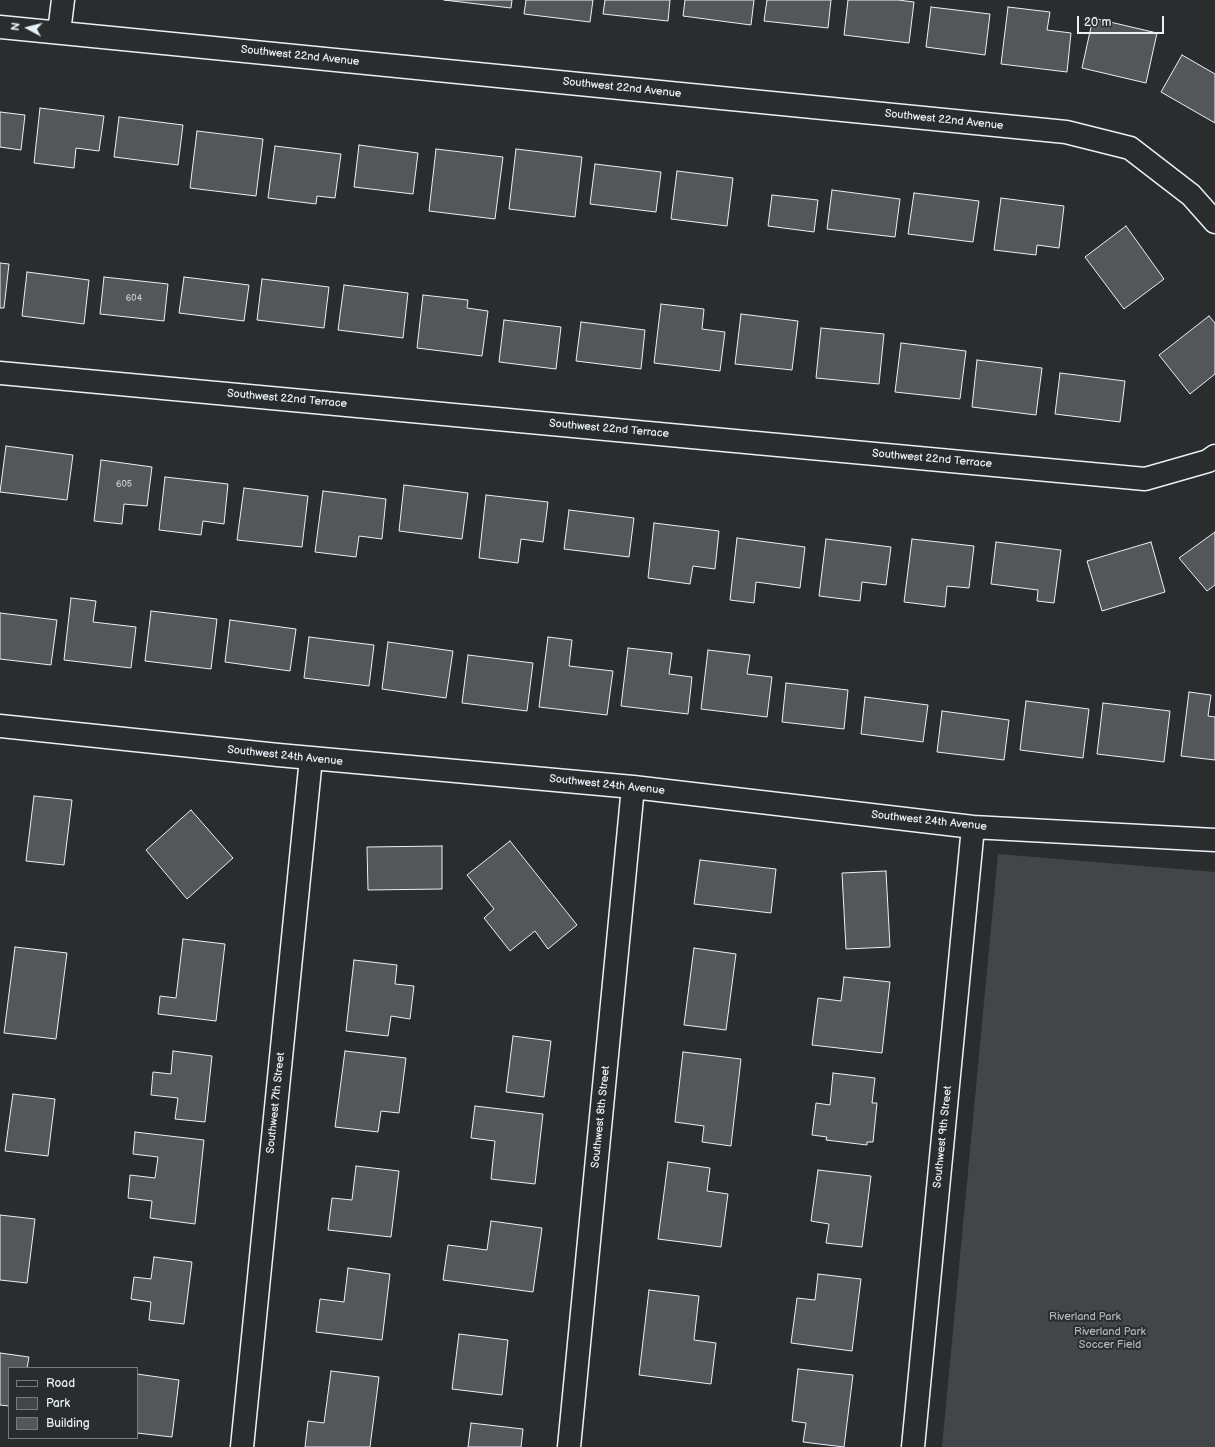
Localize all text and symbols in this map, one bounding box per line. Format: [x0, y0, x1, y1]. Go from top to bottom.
north arrow [8, 8, 48, 48]
scale bar [1079, 8, 1166, 34]
text: 20 m [1084, 15, 1111, 30]
text: N [9, 22, 23, 31]
street label: Southwest 22nd Avenue [240, 43, 360, 69]
street label: Southwest 22nd Avenue [562, 75, 682, 101]
street label: Southwest 22nd Avenue [884, 107, 1004, 133]
house number: 604 [126, 294, 142, 304]
street label: Southwest 22nd Terrace [226, 387, 348, 411]
street label: Southwest 22nd Terrace [548, 417, 670, 441]
street label: Southwest 22nd Terrace [871, 447, 993, 471]
house number: 605 [116, 480, 132, 490]
street label: Southwest 24th Avenue [226, 743, 344, 769]
street label: Southwest 24th Avenue [548, 772, 666, 798]
street label: Southwest 24th Avenue [870, 808, 988, 834]
street label: Southwest 7th Street [264, 1052, 288, 1154]
street label: Southwest 8th Street [589, 1065, 613, 1169]
street label: Southwest 9th Street [931, 1085, 955, 1189]
park label: Riverland Park [1049, 1310, 1121, 1324]
park label: Riverland Park Soccer Field [1074, 1325, 1146, 1351]
legend [8, 1367, 138, 1439]
text: Road [46, 1376, 75, 1391]
text: Park [46, 1396, 70, 1411]
text: Building [46, 1416, 90, 1431]

